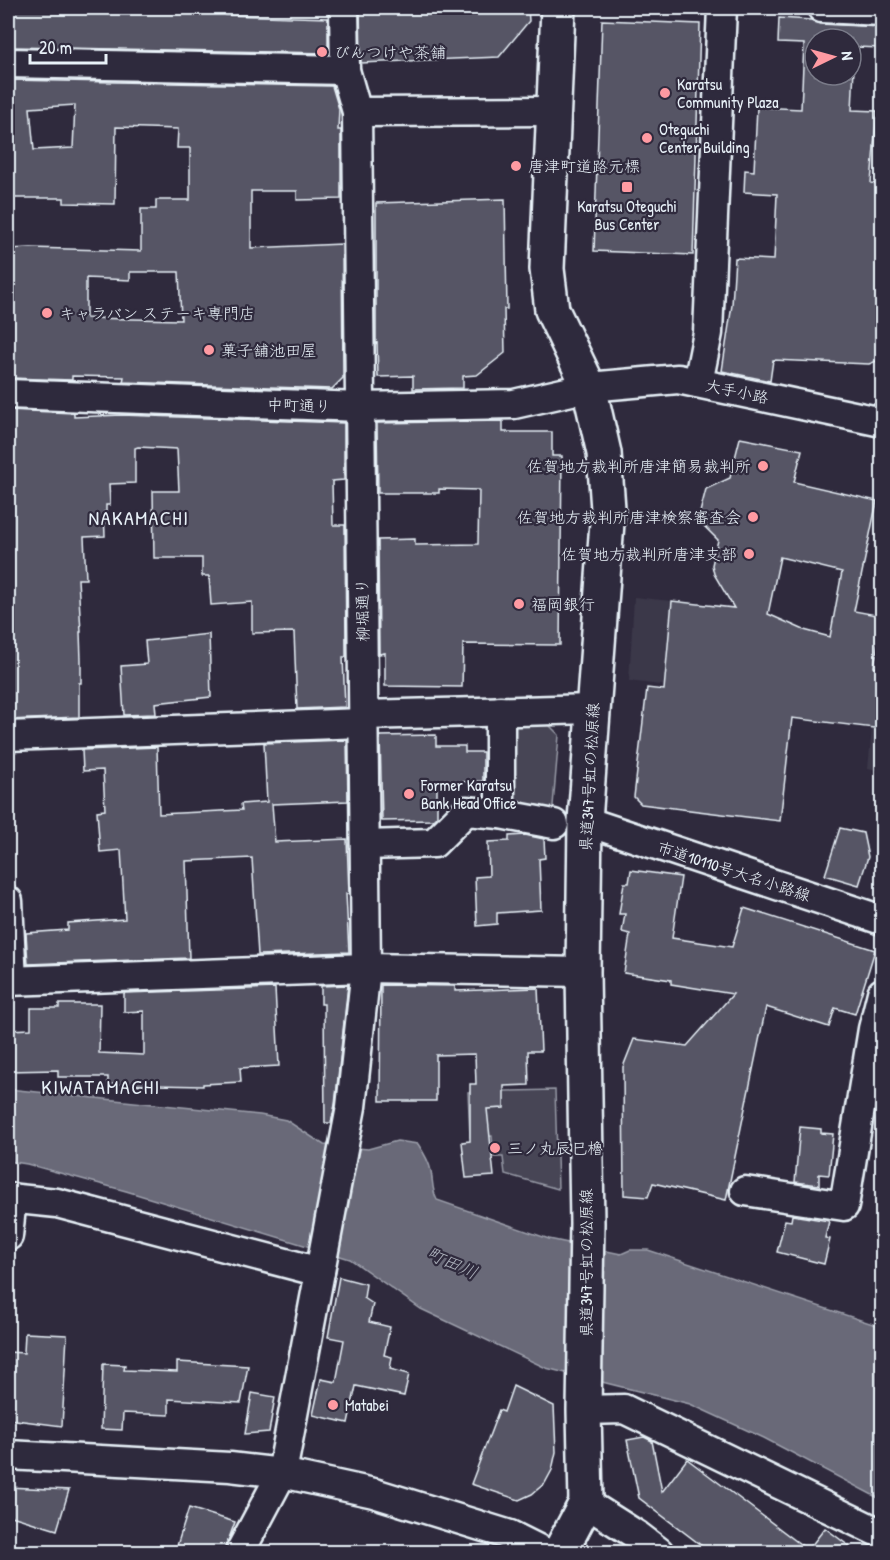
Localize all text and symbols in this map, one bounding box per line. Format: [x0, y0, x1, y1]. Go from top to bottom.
scale bar [30, 27, 106, 65]
north arrow [803, 27, 863, 87]
text: 20 m [39, 35, 72, 60]
place label: びんつけや茶舗 [334, 41, 446, 63]
marker: びんつけや茶舗 [315, 45, 329, 59]
text: N [837, 50, 859, 61]
place label: Karatsu Community Plaza [677, 73, 779, 113]
marker: Karatsu Community Plaza [658, 86, 672, 100]
place label: Oteguchi Center Building [659, 118, 750, 158]
marker: Oteguchi Center Building [640, 131, 654, 145]
place label: 唐津町道路元標 [528, 155, 640, 177]
marker: 唐津町道路元標 [509, 159, 523, 173]
marker: Karatsu Oteguchi Bus Center [620, 180, 634, 194]
place label: Karatsu Oteguchi Bus Center [577, 195, 677, 235]
place label: キャラバン ステーキ専門店 [59, 302, 255, 324]
marker: キャラバン ステーキ専門店 [40, 306, 54, 320]
place label: 菓子舗池田屋 [221, 339, 317, 361]
marker: 菓子舗池田屋 [202, 343, 216, 357]
street label: 大手小路 [703, 374, 771, 408]
street label: 中町通り [267, 393, 331, 417]
place label: 佐賀地方裁判所唐津簡易裁判所 [527, 455, 751, 477]
marker: 佐賀地方裁判所唐津簡易裁判所 [756, 459, 770, 473]
district label: NAKAMACHI [89, 504, 189, 531]
place label: 佐賀地方裁判所唐津検察審査会 [517, 506, 741, 528]
marker: 佐賀地方裁判所唐津検察審査会 [746, 510, 760, 524]
place label: 佐賀地方裁判所唐津支部 [561, 543, 737, 565]
marker: 佐賀地方裁判所唐津支部 [742, 547, 756, 561]
street label: 柳堀通り [350, 578, 374, 642]
place label: 福岡銀行 [531, 593, 595, 615]
marker: 福岡銀行 [512, 597, 526, 611]
street label: 県道347号虹の松原線 [574, 702, 604, 852]
place label: Former Karatsu Bank Head Office [420, 774, 517, 814]
marker: Former Karatsu Bank Head Office [402, 787, 416, 801]
street label: 市道10110号大名小路線 [655, 836, 813, 906]
district label: KIWATAMACHI [41, 1073, 161, 1100]
place label: 三ノ丸辰巳櫓 [507, 1137, 603, 1159]
marker: 三ノ丸辰巳櫓 [488, 1141, 502, 1155]
street label: 県道347号虹の松原線 [575, 1188, 597, 1338]
water label: 町田川 [422, 1240, 482, 1285]
place label: Matabei [345, 1394, 389, 1416]
marker: Matabei [326, 1398, 340, 1412]

